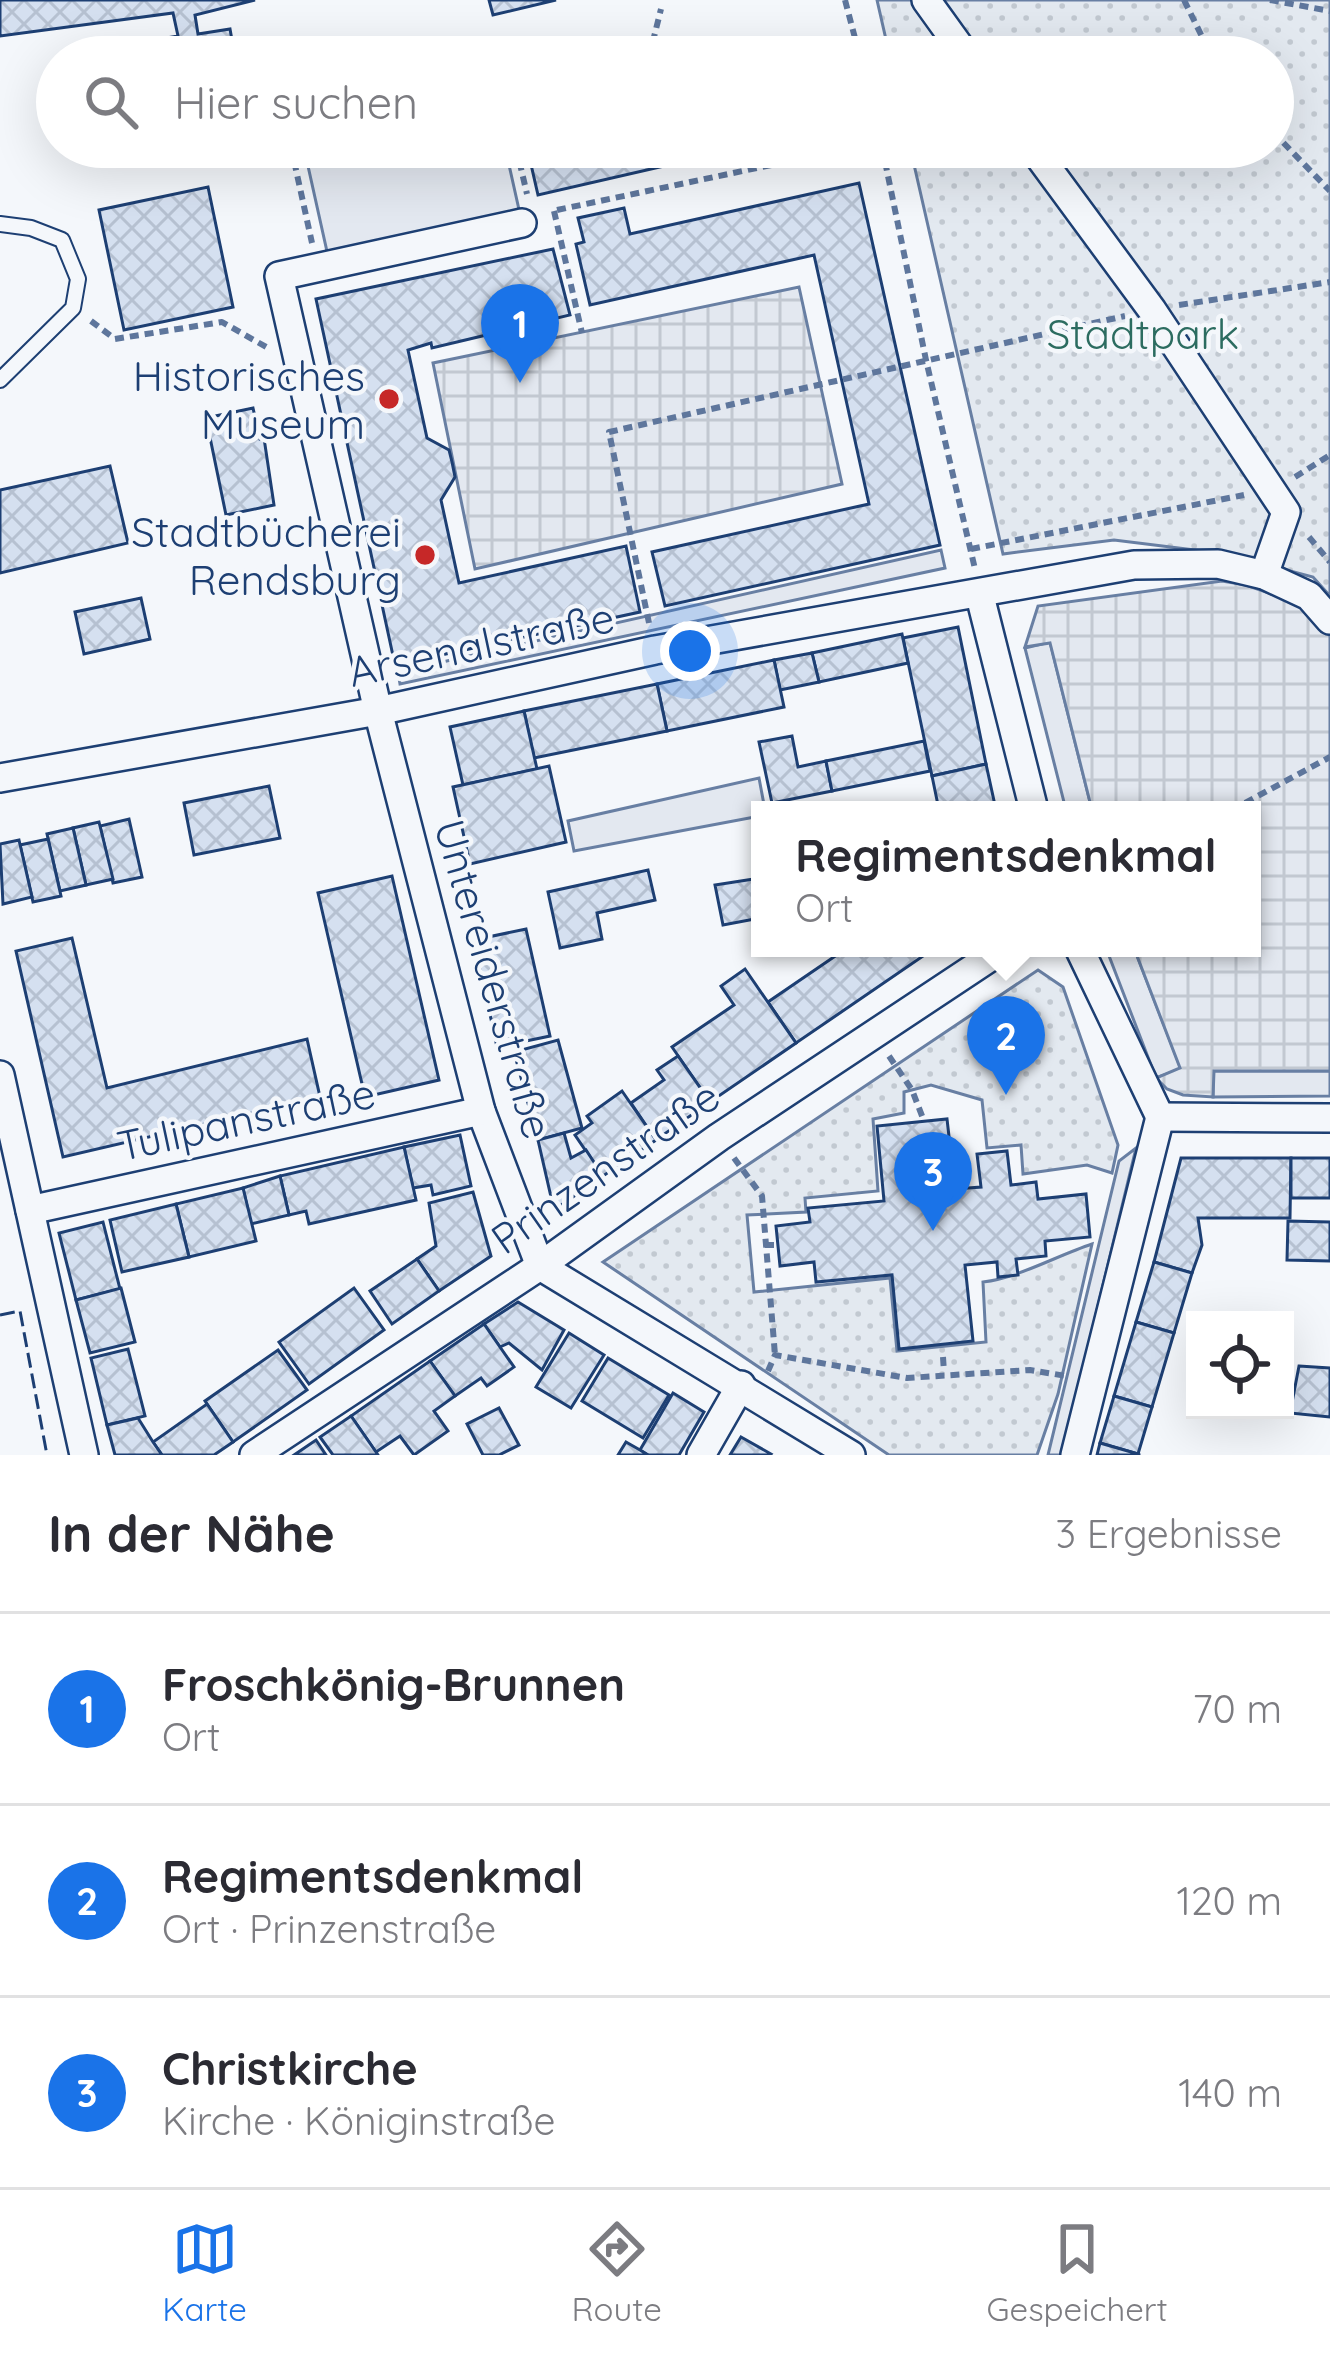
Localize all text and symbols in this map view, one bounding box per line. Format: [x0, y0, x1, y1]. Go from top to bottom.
search box [36, 36, 1294, 168]
icon: search [78, 69, 144, 135]
text: Hier suchen [174, 74, 418, 130]
pin: 1 [481, 284, 559, 383]
park label: Stadtpark [1047, 307, 1239, 360]
place label: Historisches Museum [133, 349, 365, 450]
marker: Historisches Museum [376, 386, 402, 412]
place label: Stadtbücherei Rendsburg [131, 505, 401, 606]
marker: Stadtbücherei Rendsburg [412, 542, 438, 568]
street label: Arsenalstraße [343, 590, 619, 698]
your location [660, 621, 720, 681]
popup [751, 801, 1261, 957]
street label: Untereiderstraße [423, 813, 565, 1145]
text: Regimentsdenkmal [795, 827, 1217, 883]
text: Ort [795, 883, 853, 932]
pin: 2 [967, 996, 1045, 1095]
street label: Tulipanstraße [112, 1066, 380, 1172]
street label: Prinzenstraße [481, 1069, 729, 1265]
pin: 3 [894, 1132, 972, 1231]
map controls [1186, 1311, 1294, 1419]
button: locate [1186, 1311, 1294, 1419]
text: In der Nähe [48, 1501, 335, 1565]
text: 3 Ergebnisse [1056, 1509, 1282, 1558]
text: Froschkönig-Brunnen [162, 1656, 625, 1712]
text: 1 [79, 1684, 95, 1733]
text: 70 m [1193, 1684, 1282, 1733]
text: Ort [162, 1712, 220, 1761]
text: Regimentsdenkmal [162, 1848, 583, 1904]
text: 2 [76, 1876, 98, 1925]
text: 120 m [1177, 1876, 1282, 1925]
text: Ort · Prinzenstraße [162, 1904, 496, 1953]
text: Christkirche [162, 2040, 418, 2096]
text: 3 [77, 2068, 97, 2117]
text: 140 m [1178, 2068, 1282, 2117]
text: Kirche · Königinstraße [162, 2096, 555, 2145]
tab: Karte [162, 2216, 247, 2329]
tab: Route [572, 2216, 662, 2329]
tab: Gespeichert [987, 2216, 1168, 2329]

